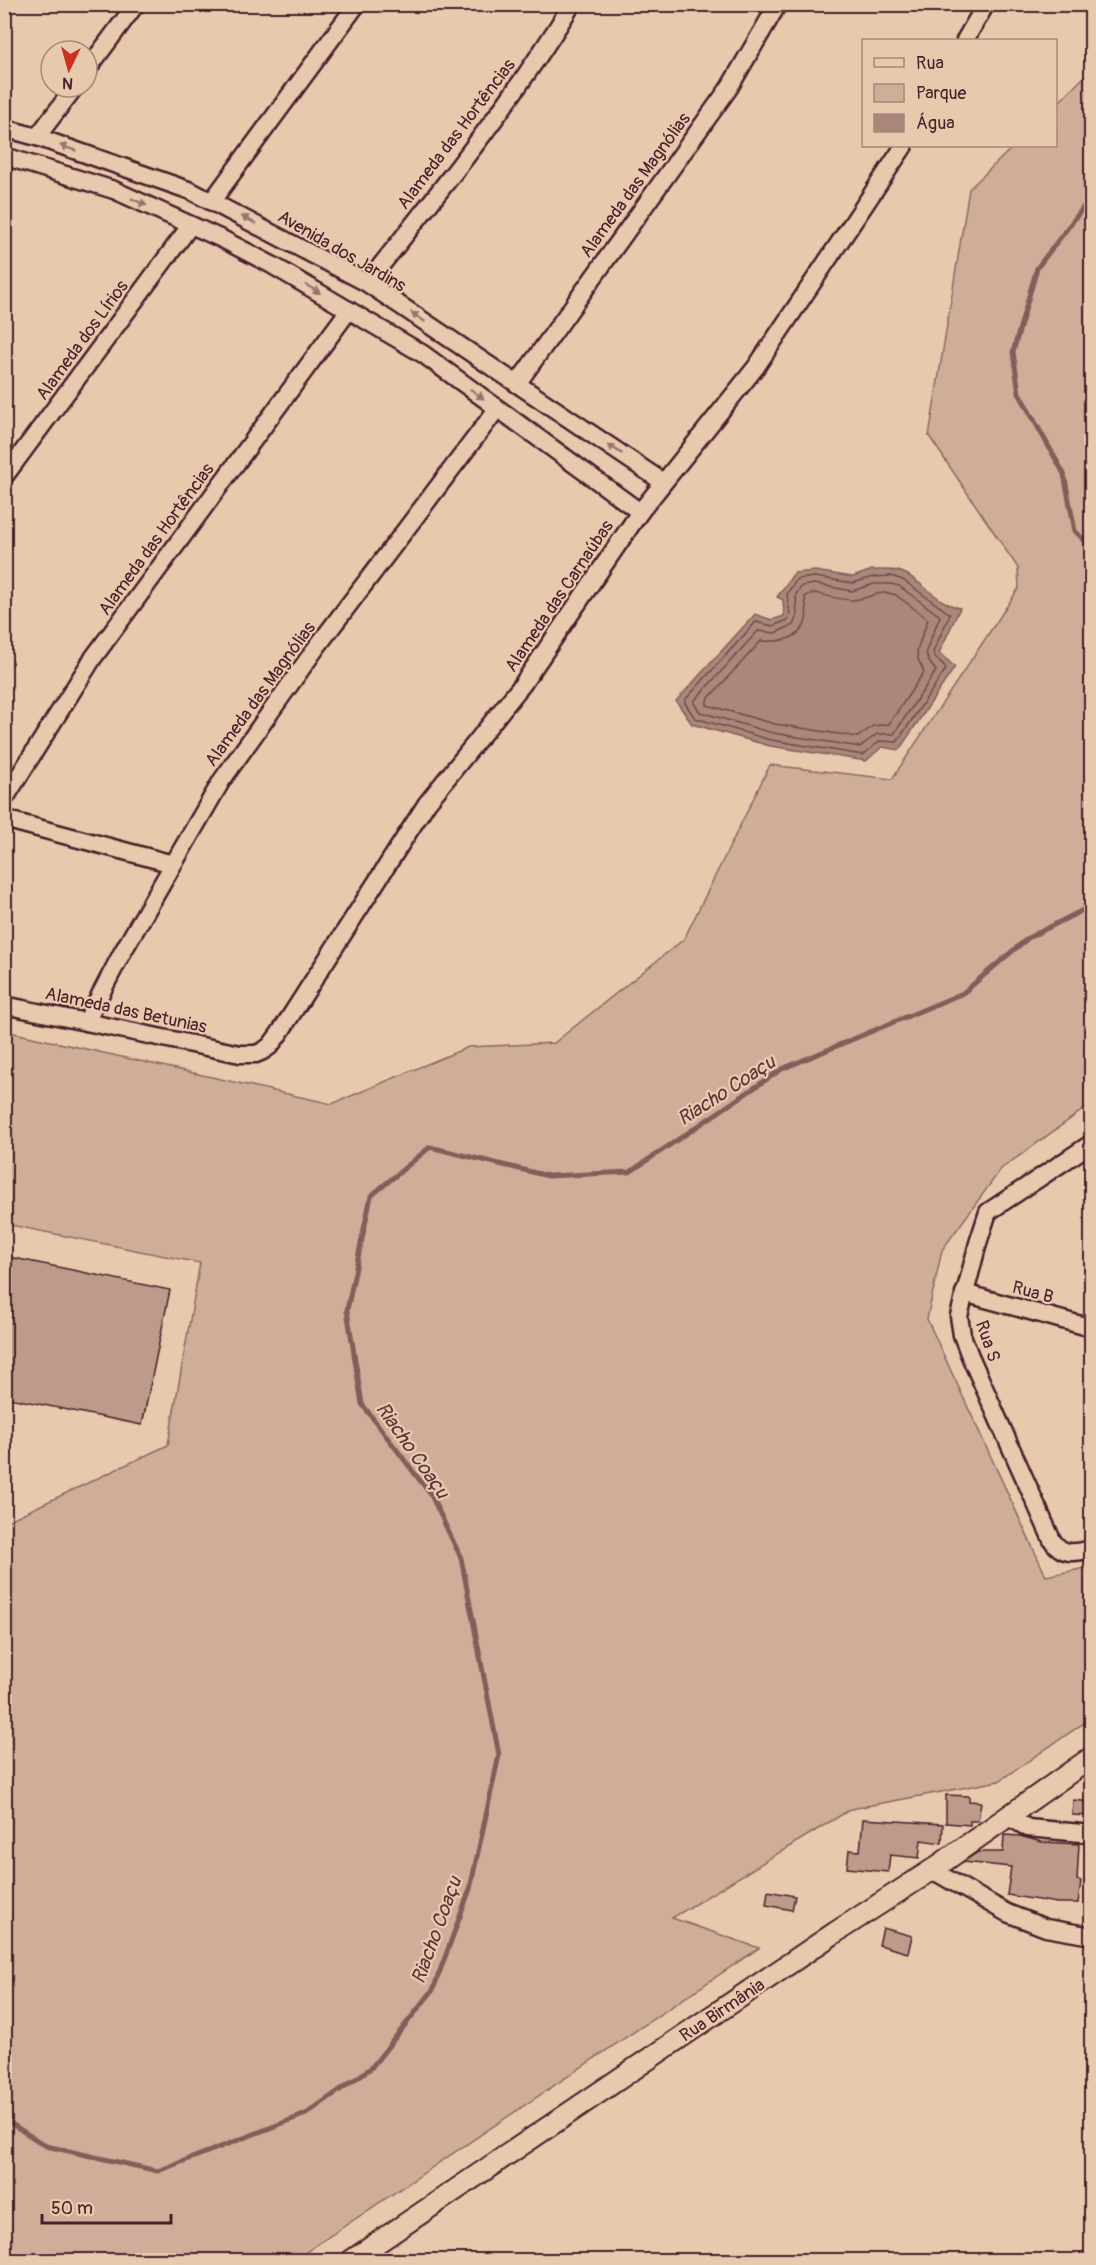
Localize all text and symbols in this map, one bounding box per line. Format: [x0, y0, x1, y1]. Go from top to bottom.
north arrow [39, 39, 99, 99]
legend [862, 39, 1057, 147]
text: Rua [916, 52, 944, 75]
street label: Alameda das Hortências [392, 54, 521, 214]
text: N [61, 72, 74, 93]
text: Parque [916, 82, 966, 105]
street label: Alameda das Magnólias [575, 108, 696, 262]
text: Água [916, 112, 955, 135]
one-way arrow [59, 143, 77, 153]
one-way arrow [131, 197, 148, 206]
street label: Avenida dos Jardins [273, 205, 410, 298]
one-way arrow [240, 215, 257, 225]
street label: Alameda dos Lírios [31, 276, 134, 405]
one-way arrow [305, 284, 322, 294]
one-way arrow [409, 312, 426, 323]
one-way arrow [469, 388, 485, 400]
one-way arrow [607, 443, 623, 455]
street label: Alameda das Hortências [93, 459, 219, 620]
street label: Alameda das Carnaúbas [500, 516, 619, 677]
street label: Alameda das Magnólias [200, 617, 321, 771]
street label: Alameda das Betunias [43, 982, 209, 1039]
water label: Riacho Coaçu [673, 1048, 782, 1131]
street label: Rua B [1010, 1276, 1056, 1309]
street label: Rua S [970, 1317, 1005, 1365]
water label: Riacho Coaçu [370, 1397, 456, 1505]
water label: Riacho Coaçu [406, 1872, 468, 1987]
street label: Rua Birmânia [675, 1974, 769, 2047]
scale bar [42, 2187, 171, 2225]
text: 50 m [51, 2197, 93, 2220]

